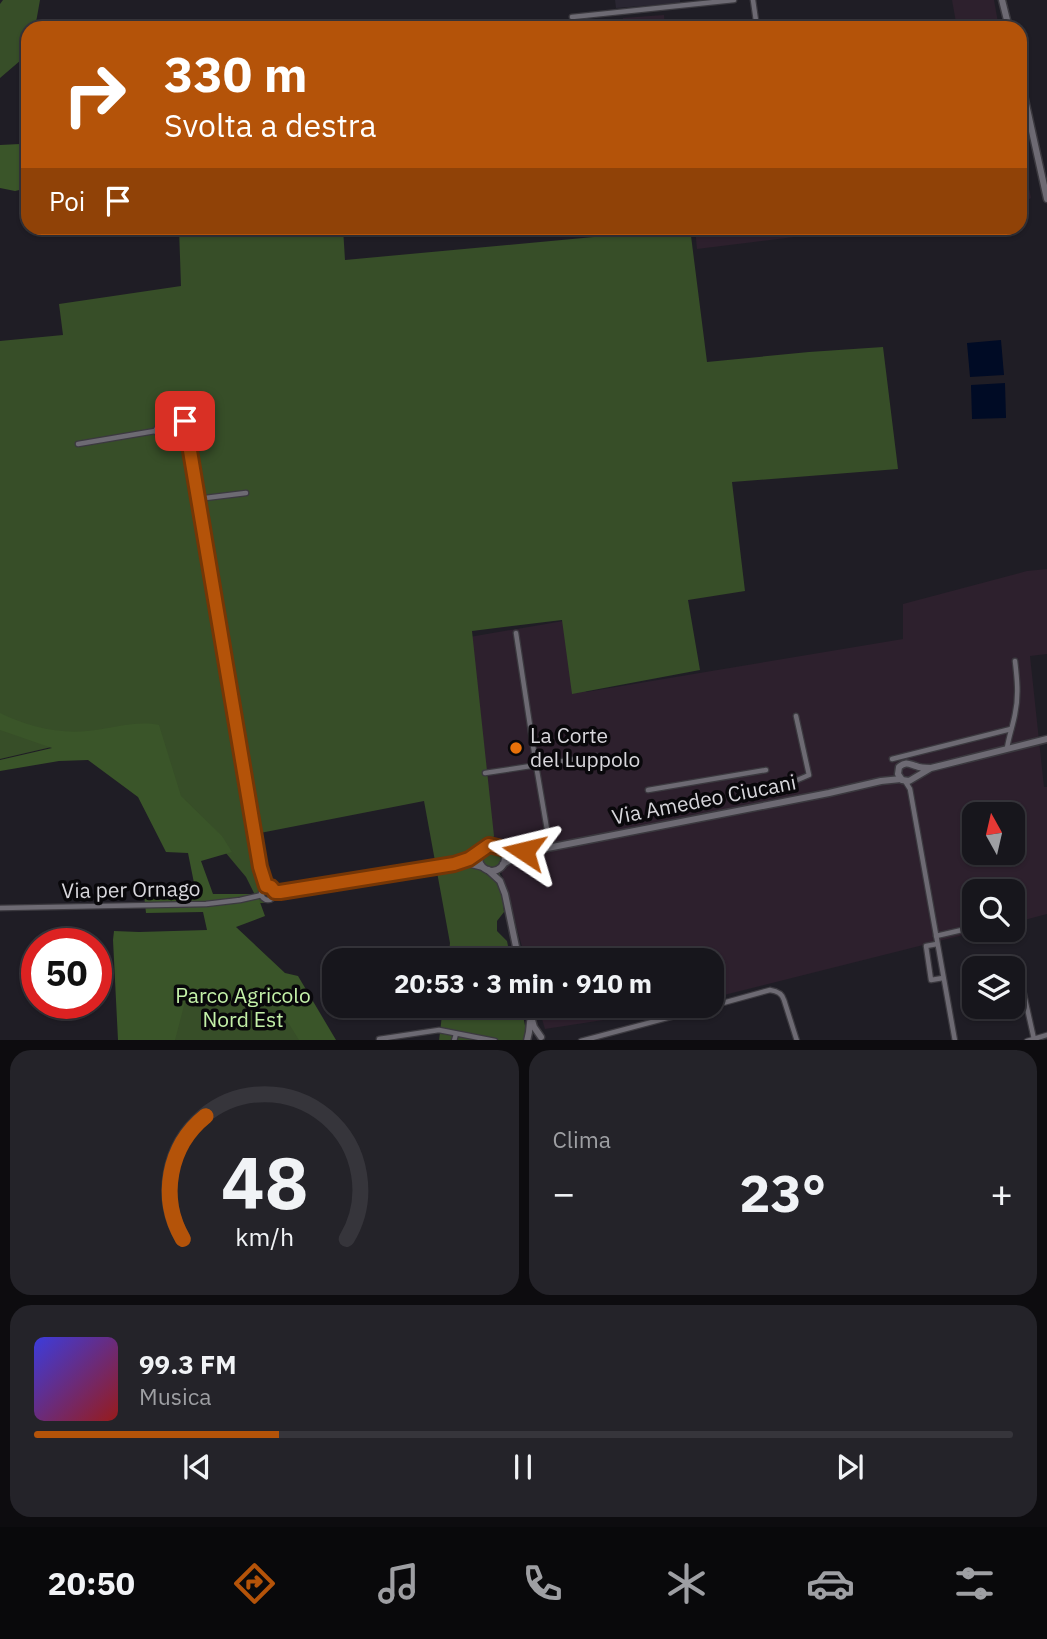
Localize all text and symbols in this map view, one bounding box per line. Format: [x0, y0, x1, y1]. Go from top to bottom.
text: 330 m [164, 42, 308, 105]
icon: right [49, 49, 140, 140]
text: Svolta a destra [164, 104, 376, 146]
icon: arrive [99, 182, 137, 220]
text: Poi [49, 184, 85, 218]
pin [155, 391, 215, 451]
icon: arrive [166, 402, 204, 440]
place label: La Corte del Luppolo [530, 721, 640, 773]
marker: La Corte del Luppolo [508, 740, 524, 756]
street label: Via Amedeo Ciucani [609, 767, 798, 831]
north arrow [962, 802, 1026, 864]
map controls [962, 802, 1025, 1019]
position arrow [487, 814, 561, 888]
street label: Via per Ornago [61, 874, 201, 904]
button: search [962, 879, 1025, 942]
speed limit sign: 50 [21, 928, 112, 1019]
button: layers [962, 956, 1025, 1019]
text: 20:53 · 3 min · 910 m [394, 966, 652, 1000]
park label: Parco Agricolo Nord Est [175, 981, 311, 1033]
text: Clima [553, 1124, 611, 1154]
text: 48 [221, 1134, 308, 1229]
text: 23° [739, 1159, 826, 1226]
text: − [553, 1168, 575, 1217]
text: + [990, 1168, 1013, 1217]
text: km/h [235, 1219, 294, 1252]
text: 99.3 FM [139, 1347, 237, 1381]
text: Musica [139, 1381, 212, 1411]
icon: previous [178, 1448, 216, 1486]
icon: pause [504, 1448, 542, 1486]
icon: next [831, 1448, 869, 1486]
icon: directions [230, 1559, 279, 1608]
icon: music [374, 1559, 423, 1608]
icon: phone [518, 1559, 567, 1608]
icon: climate [662, 1559, 711, 1608]
icon: car [806, 1559, 855, 1608]
icon: filters [950, 1559, 999, 1608]
text: 20:50 [48, 1562, 135, 1604]

